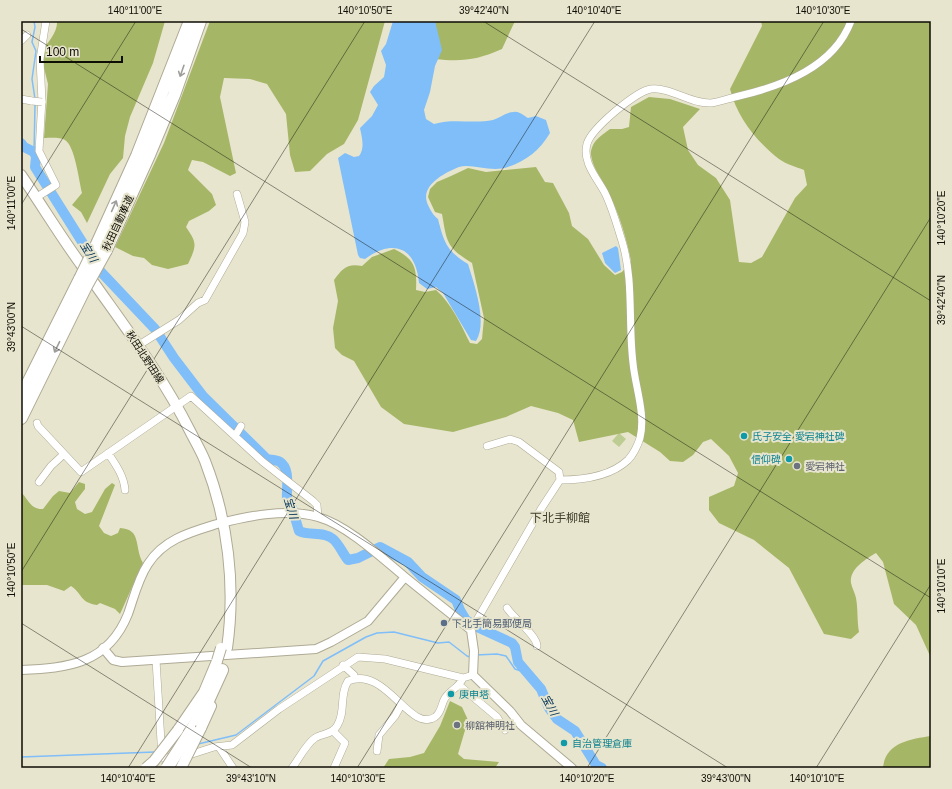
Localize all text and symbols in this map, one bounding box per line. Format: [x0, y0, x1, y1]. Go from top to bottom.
text: 140°11'00"E [108, 5, 162, 16]
text: 140°10'50"E [337, 5, 393, 16]
text: 39°42'40"N [459, 5, 509, 16]
text: 140°10'40"E [566, 5, 622, 16]
text: 140°10'30"E [795, 5, 851, 16]
scale bar [40, 38, 122, 64]
text: 100 m [46, 45, 79, 59]
one-way arrow [178, 64, 185, 77]
text: 140°11'00"E [6, 176, 17, 230]
text: 140°10'20"E [936, 190, 947, 246]
street label: 秋田自動車道 [100, 193, 136, 253]
one-way arrow [111, 201, 118, 213]
water label: 宝川 [78, 239, 100, 265]
text: 39°42'40"N [936, 275, 947, 325]
text: 39°43'00"N [6, 302, 17, 352]
street label: 秋田北野田線 [124, 329, 166, 385]
one-way arrow [53, 340, 60, 352]
marker: 氏子安全 愛宕神社碑 [739, 431, 749, 441]
place label: 氏子安全 愛宕神社碑 [752, 431, 845, 442]
place label: 信仰碑 [751, 454, 781, 465]
marker: 信仰碑 [784, 454, 794, 464]
marker: 愛宕神社 [792, 461, 802, 471]
place label: 愛宕神社 [805, 461, 845, 472]
water label: 宝川 [282, 496, 300, 521]
district label: 下北手柳館 [530, 511, 590, 525]
text: 140°10'50"E [6, 542, 17, 598]
text: 140°10'10"E [936, 558, 947, 614]
marker: 下北手簡易郵便局 [439, 618, 449, 628]
place label: 下北手簡易郵便局 [452, 618, 532, 629]
marker: 庚申塔 [446, 689, 456, 699]
place label: 庚申塔 [459, 689, 489, 700]
water label: 宝川 [539, 692, 561, 718]
marker: 柳舘神明社 [452, 720, 462, 730]
place label: 柳舘神明社 [465, 720, 515, 731]
marker: 自治管理倉庫 [559, 738, 569, 748]
place label: 自治管理倉庫 [572, 738, 632, 749]
text: 140°10'40"E [100, 773, 156, 784]
text: 39°43'10"N [226, 773, 276, 784]
text: 140°10'30"E [330, 773, 386, 784]
text: 140°10'20"E [559, 773, 615, 784]
text: 39°43'00"N [701, 773, 751, 784]
text: 140°10'10"E [789, 773, 845, 784]

